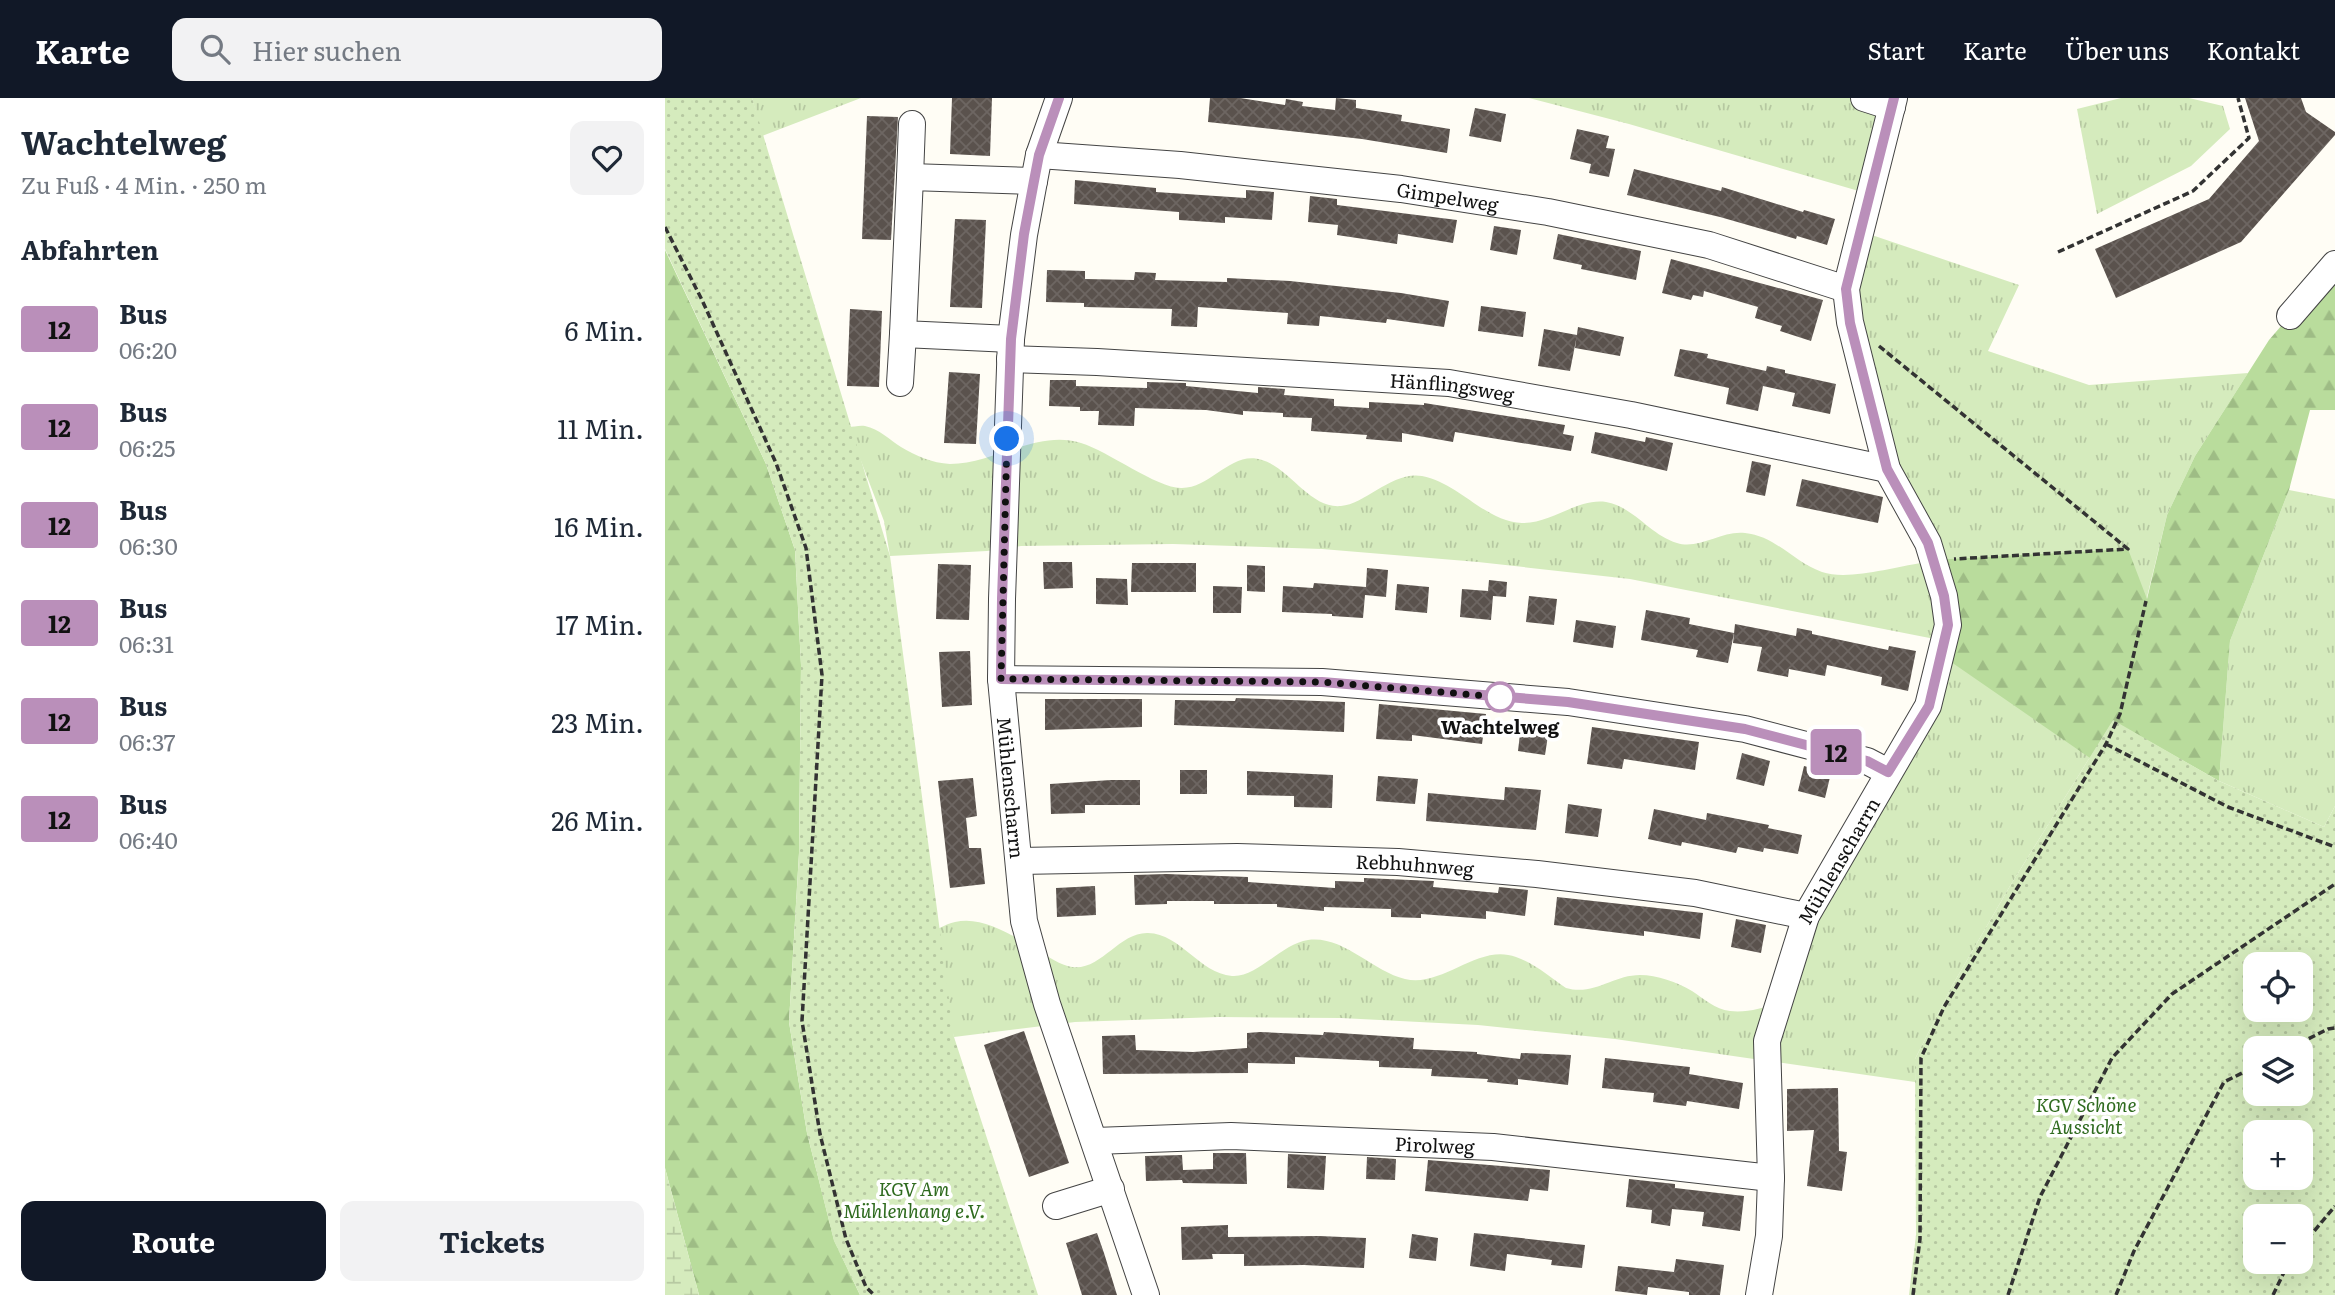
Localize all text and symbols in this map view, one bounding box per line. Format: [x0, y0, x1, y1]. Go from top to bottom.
search box [172, 18, 662, 81]
text: Karte [35, 25, 130, 74]
icon: search [196, 30, 234, 68]
text: Hier suchen [252, 30, 402, 69]
text: Start [1868, 32, 1925, 67]
text: Karte [1963, 32, 2027, 67]
text: Über uns [2065, 32, 2169, 67]
text: Kontakt [2207, 32, 2300, 67]
text: Wachtelweg [21, 116, 227, 165]
button: heart [570, 121, 644, 195]
text: Zu Fuß · 4 Min. · 250 m [21, 167, 267, 201]
street label: Gimpelweg [1395, 175, 1501, 218]
text: Abfahrten [21, 229, 159, 268]
text: Bus [119, 293, 167, 332]
text: 6 Min. [564, 310, 644, 349]
text: 12 [48, 311, 71, 346]
text: 06:20 [119, 332, 177, 366]
street label: Hänflingsweg [1389, 365, 1517, 408]
text: Bus [119, 391, 167, 430]
text: 11 Min. [557, 408, 644, 447]
text: 12 [48, 409, 71, 444]
your location [989, 421, 1024, 456]
text: 06:25 [119, 430, 175, 464]
text: Bus [119, 489, 167, 528]
text: 16 Min. [554, 506, 644, 545]
text: 12 [48, 507, 71, 542]
text: 06:30 [119, 528, 178, 562]
text: Bus [119, 587, 167, 626]
text: 17 Min. [555, 604, 644, 643]
text: 12 [48, 605, 71, 640]
text: 06:31 [119, 626, 174, 660]
marker: Wachtelweg [1485, 682, 1515, 712]
text: Bus [119, 685, 167, 724]
text: 23 Min. [551, 702, 644, 741]
text: 12 [48, 703, 71, 738]
place label: Wachtelweg [1441, 712, 1560, 740]
street label: Mühlenscharrn [991, 716, 1032, 860]
text: 06:37 [119, 724, 176, 758]
line badge: 12 [1805, 729, 1867, 775]
text: 12 [1825, 734, 1847, 769]
text: Bus [119, 783, 167, 822]
street label: Mühlenscharrn [1790, 792, 1886, 929]
text: 26 Min. [551, 800, 644, 839]
text: 12 [48, 801, 71, 836]
text: 06:40 [119, 822, 178, 856]
street label: Rebhuhnweg [1355, 847, 1476, 883]
map controls [2243, 952, 2313, 1274]
button: locate [2243, 952, 2313, 1022]
button: layers [2243, 1036, 2313, 1106]
park label: KGV Schöne Aussicht [2035, 1090, 2137, 1140]
button: + [2243, 1120, 2313, 1190]
street label: Pirolweg [1394, 1129, 1476, 1160]
park label: KGV Am Mühlenhang e.V. [843, 1174, 985, 1224]
button: Route [21, 1201, 326, 1281]
button: Tickets [340, 1201, 644, 1281]
button: − [2243, 1204, 2313, 1274]

